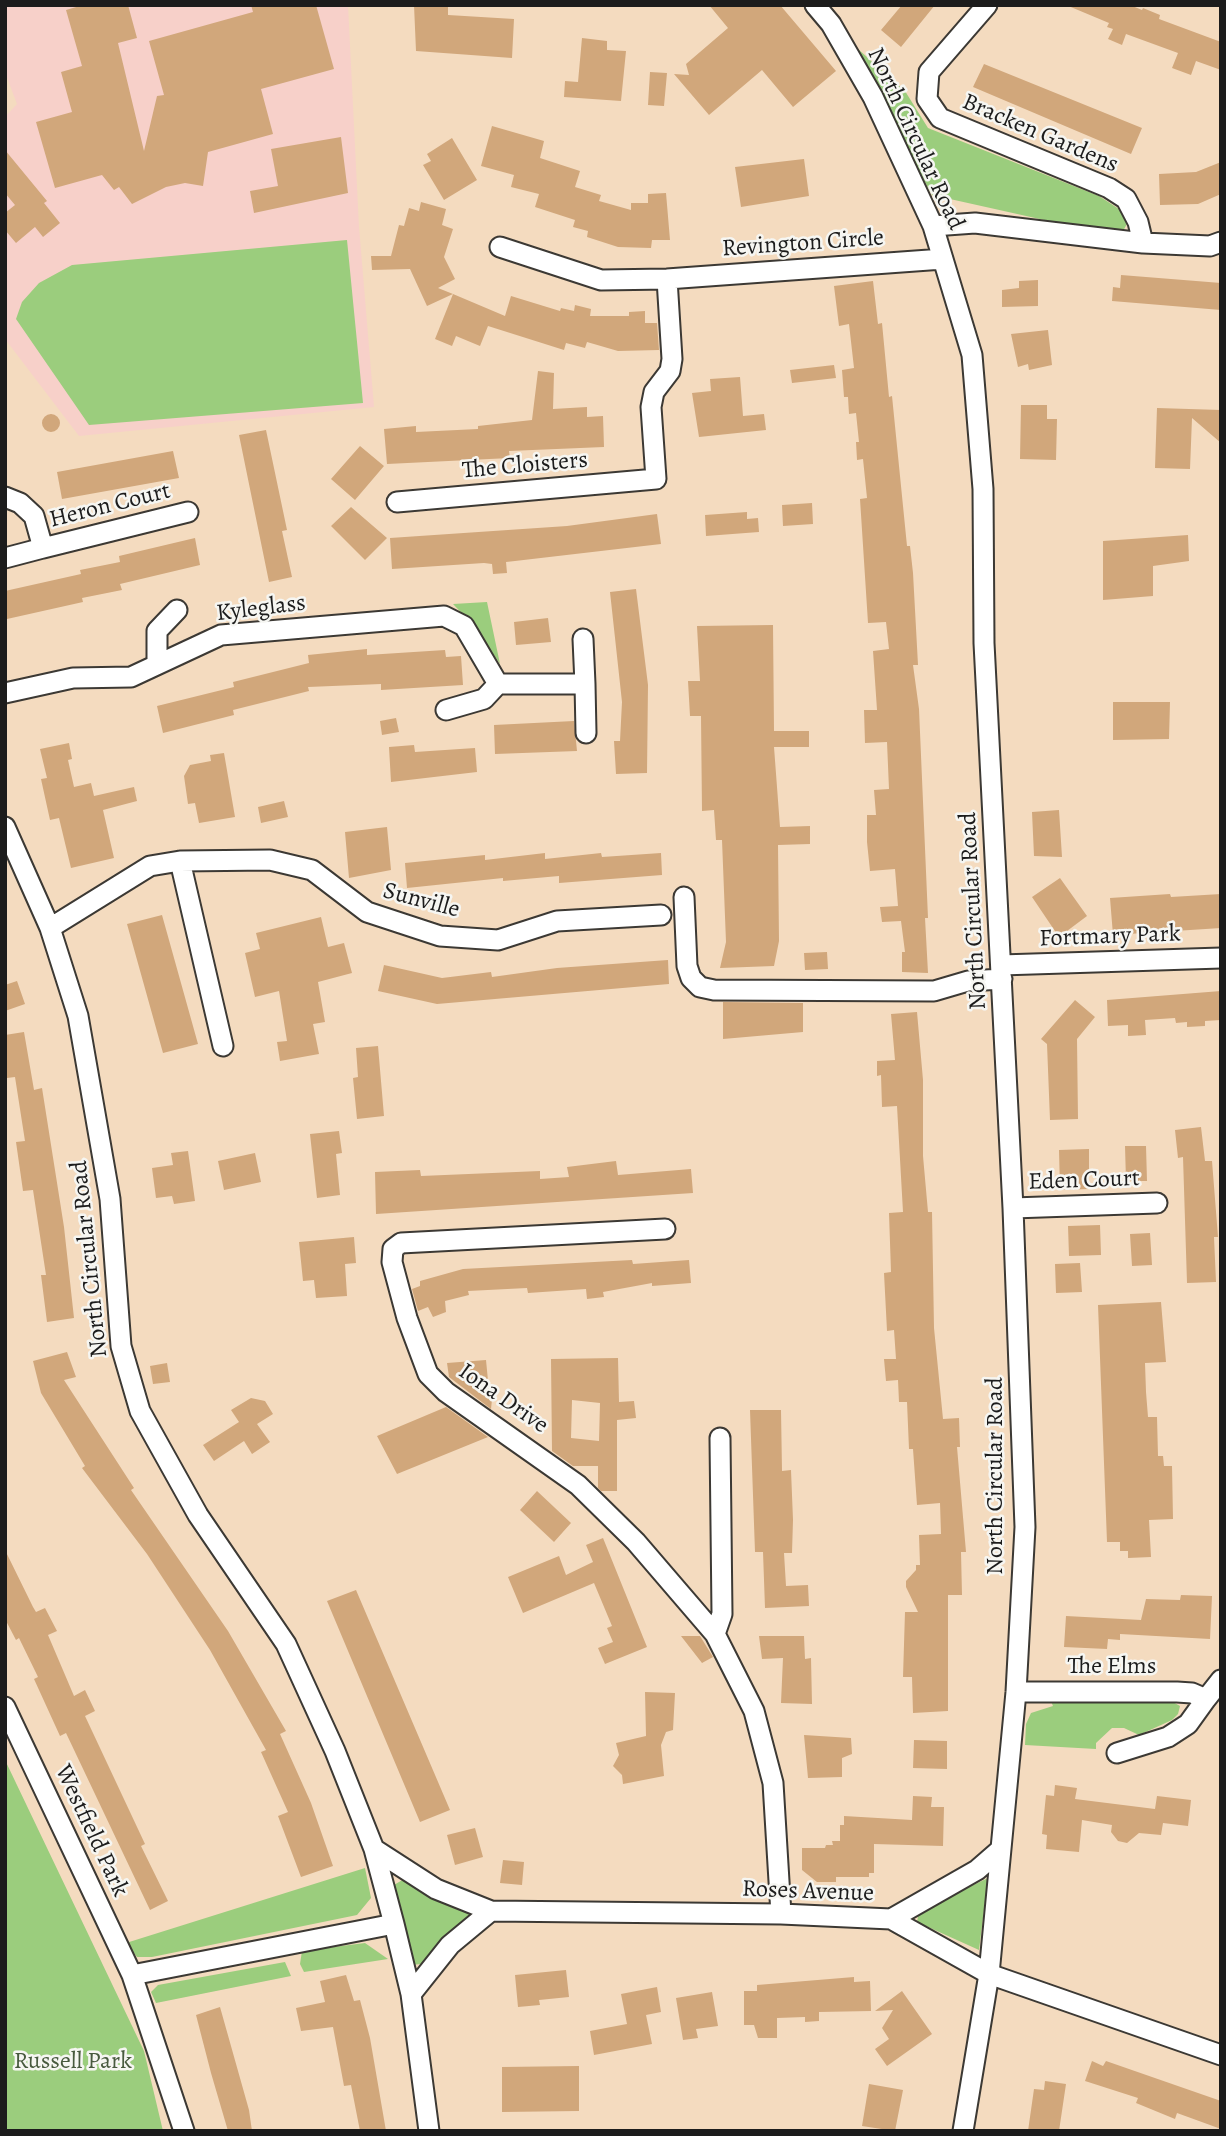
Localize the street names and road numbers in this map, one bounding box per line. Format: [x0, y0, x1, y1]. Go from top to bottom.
street label: North Circular Road [860, 43, 970, 235]
street label: Bracken Gardens [958, 88, 1122, 180]
street label: Revington Circle [721, 224, 885, 264]
street label: The Cloisters [461, 446, 589, 486]
street label: Heron Court [46, 477, 174, 535]
street label: Kyleglass [215, 589, 307, 629]
street label: North Circular Road [954, 811, 994, 1011]
street label: Sunville [379, 877, 463, 925]
street label: Fortmary Park [1039, 920, 1181, 954]
street label: North Circular Road [65, 1159, 115, 1359]
street label: Eden Court [1028, 1165, 1140, 1197]
street label: Iona Drive [453, 1358, 553, 1440]
street label: North Circular Road [982, 1377, 1010, 1575]
street label: The Elms [1068, 1653, 1156, 1681]
street label: Westfield Park [48, 1760, 134, 1902]
street label: Roses Avenue [741, 1875, 875, 1909]

